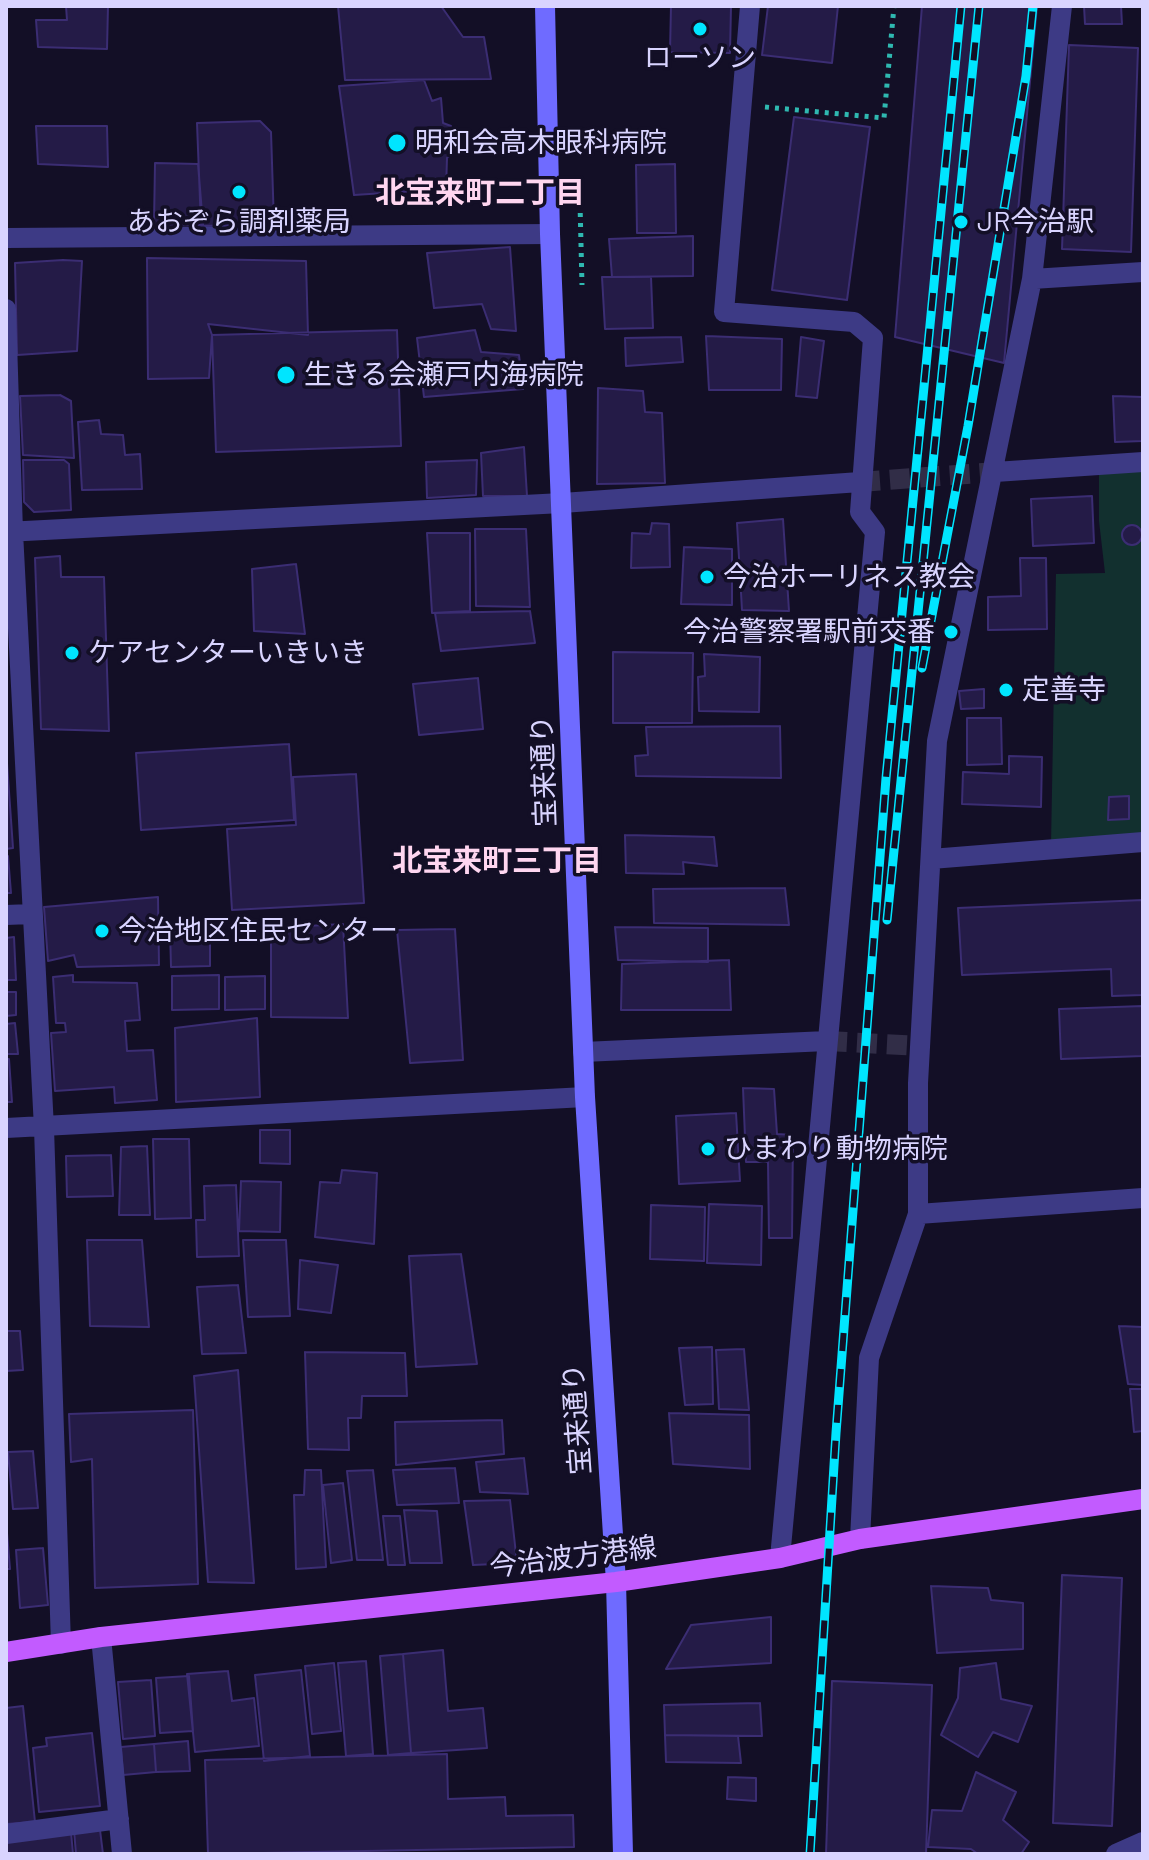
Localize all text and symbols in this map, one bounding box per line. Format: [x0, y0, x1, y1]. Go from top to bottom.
marker: ローソン [691, 20, 709, 38]
place label: ローソン [644, 41, 756, 75]
place label: 明和会高木眼科病院 [415, 126, 667, 160]
marker: 明和会高木眼科病院 [386, 132, 408, 154]
district label: 北宝来町二丁目 [375, 175, 585, 211]
marker: あおぞら調剤薬局 [230, 183, 248, 201]
place label: あおぞら調剤薬局 [127, 205, 351, 239]
place label: JR今治駅 [977, 205, 1094, 239]
marker: JR今治駅 [952, 213, 970, 231]
place label: 生きる会瀬戸内海病院 [304, 358, 584, 392]
marker: 生きる会瀬戸内海病院 [275, 364, 297, 386]
place label: 今治ホーリネス教会 [723, 560, 975, 594]
marker: 今治ホーリネス教会 [698, 568, 716, 586]
place label: 今治警察署駅前交番 [683, 615, 935, 649]
marker: 今治警察署駅前交番 [942, 623, 960, 641]
place label: ケアセンターいきいき [88, 636, 368, 670]
marker: ケアセンターいきいき [63, 644, 81, 662]
place label: 定善寺 [1022, 673, 1106, 707]
marker: 定善寺 [997, 681, 1015, 699]
street label: 宝来通り [525, 714, 563, 828]
district label: 北宝来町三丁目 [392, 843, 602, 879]
place label: 今治地区住民センター [118, 914, 398, 948]
marker: 今治地区住民センター [93, 922, 111, 940]
place label: ひまわり動物病院 [724, 1132, 948, 1166]
marker: ひまわり動物病院 [699, 1140, 717, 1158]
street label: 宝来通り [556, 1362, 598, 1476]
street label: 今治波方港線 [488, 1530, 658, 1584]

